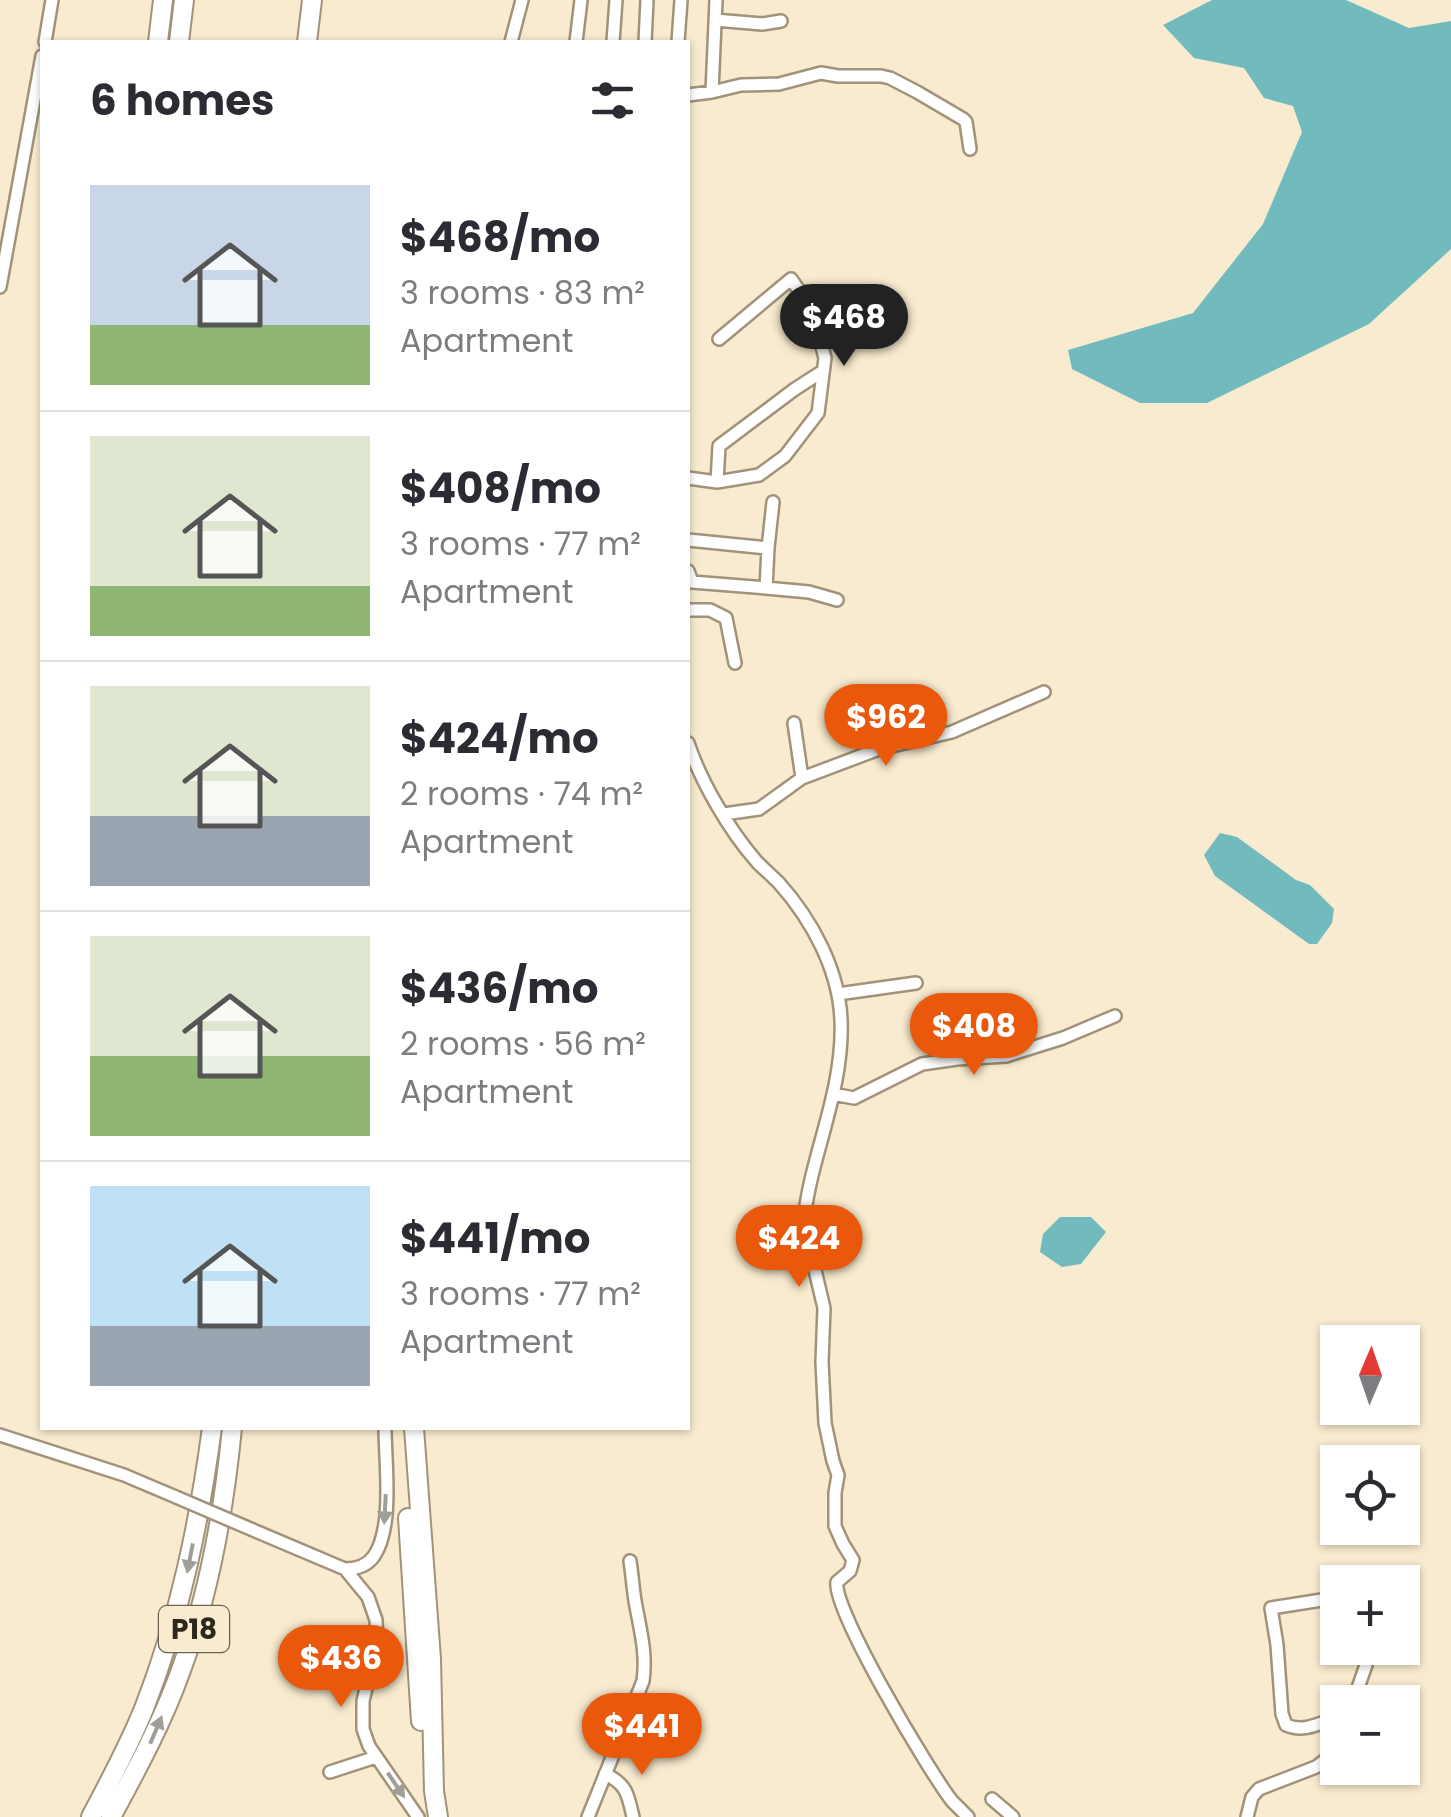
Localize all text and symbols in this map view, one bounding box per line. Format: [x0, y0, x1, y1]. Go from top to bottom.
text: 6 homes [90, 71, 275, 130]
icon: filters [585, 73, 640, 128]
text: $468/mo [400, 208, 600, 267]
icon: home [170, 225, 290, 345]
text: 3 rooms · 83 m² [400, 270, 645, 315]
pin: $468 [785, 284, 903, 369]
text: $468 [802, 294, 886, 339]
text: Apartment [400, 318, 573, 363]
text: $408/mo [400, 459, 601, 518]
icon: home [170, 476, 290, 596]
text: 3 rooms · 77 m² [400, 521, 641, 566]
text: Apartment [400, 569, 573, 614]
pin: $962 [827, 684, 945, 769]
text: $962 [846, 694, 926, 739]
text: $424/mo [400, 709, 599, 768]
icon: home [170, 726, 290, 846]
text: 2 rooms · 74 m² [400, 771, 643, 816]
text: Apartment [400, 819, 573, 864]
text: $436/mo [400, 959, 599, 1018]
icon: home [170, 976, 290, 1096]
pin: $408 [915, 993, 1033, 1078]
text: $408 [932, 1003, 1016, 1048]
text: 2 rooms · 56 m² [400, 1021, 646, 1066]
text: Apartment [400, 1069, 573, 1114]
pin: $424 [740, 1205, 858, 1290]
text: $441/mo [400, 1209, 591, 1268]
text: $424 [758, 1215, 840, 1260]
icon: home [170, 1226, 290, 1346]
text: 3 rooms · 77 m² [400, 1271, 641, 1316]
text: Apartment [400, 1319, 573, 1364]
north arrow [1320, 1325, 1420, 1425]
map controls [1320, 1325, 1420, 1785]
button: locate [1320, 1445, 1420, 1545]
one-way arrow [377, 1494, 393, 1526]
one-way arrow [182, 1543, 198, 1574]
button: + [1320, 1565, 1420, 1665]
road number: P18 [159, 1606, 229, 1652]
pin: $436 [282, 1625, 400, 1710]
text: $436 [300, 1635, 382, 1680]
button: − [1320, 1685, 1420, 1785]
pin: $441 [583, 1693, 701, 1778]
text: $441 [604, 1703, 680, 1748]
one-way arrow [148, 1715, 164, 1745]
one-way arrow [386, 1772, 405, 1799]

